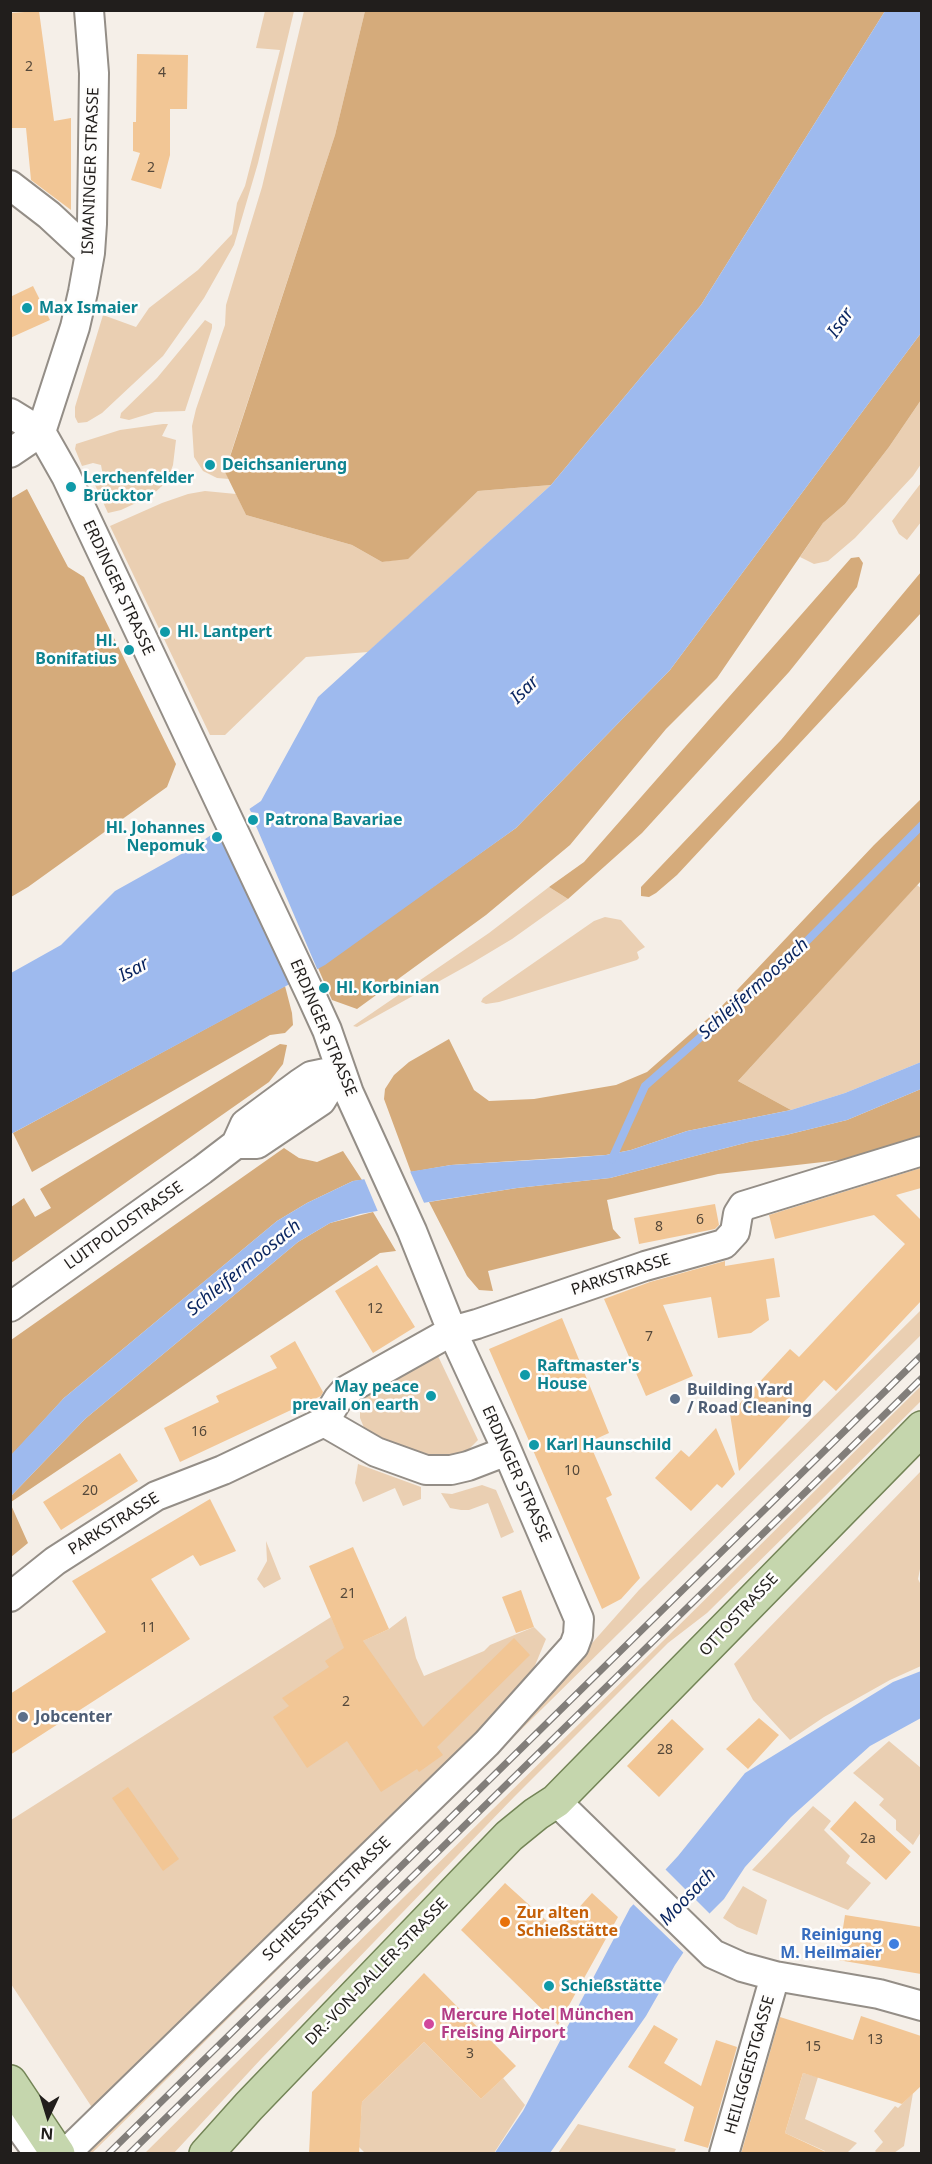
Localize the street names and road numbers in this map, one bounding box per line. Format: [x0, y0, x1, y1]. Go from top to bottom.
street label: ISMANINGER STRASSE [78, 87, 104, 255]
street label: ERDINGER STRASSE [78, 517, 158, 659]
street label: ERDINGER STRASSE [285, 957, 361, 1099]
street label: LUITPOLDSTRASSE [61, 1178, 187, 1274]
street label: PARKSTRASSE [569, 1250, 673, 1300]
street label: ERDINGER STRASSE [477, 1403, 555, 1545]
street label: PARKSTRASSE [65, 1488, 163, 1560]
street label: OTTOSTRASSE [696, 1569, 782, 1661]
street label: SCHIESSSTÄTTSTRASSE [259, 1833, 395, 1965]
street label: DR.-VON-DALLER-STRASSE [302, 1894, 452, 2050]
street label: HEILIGGEISTGASSE [721, 1993, 779, 2137]

